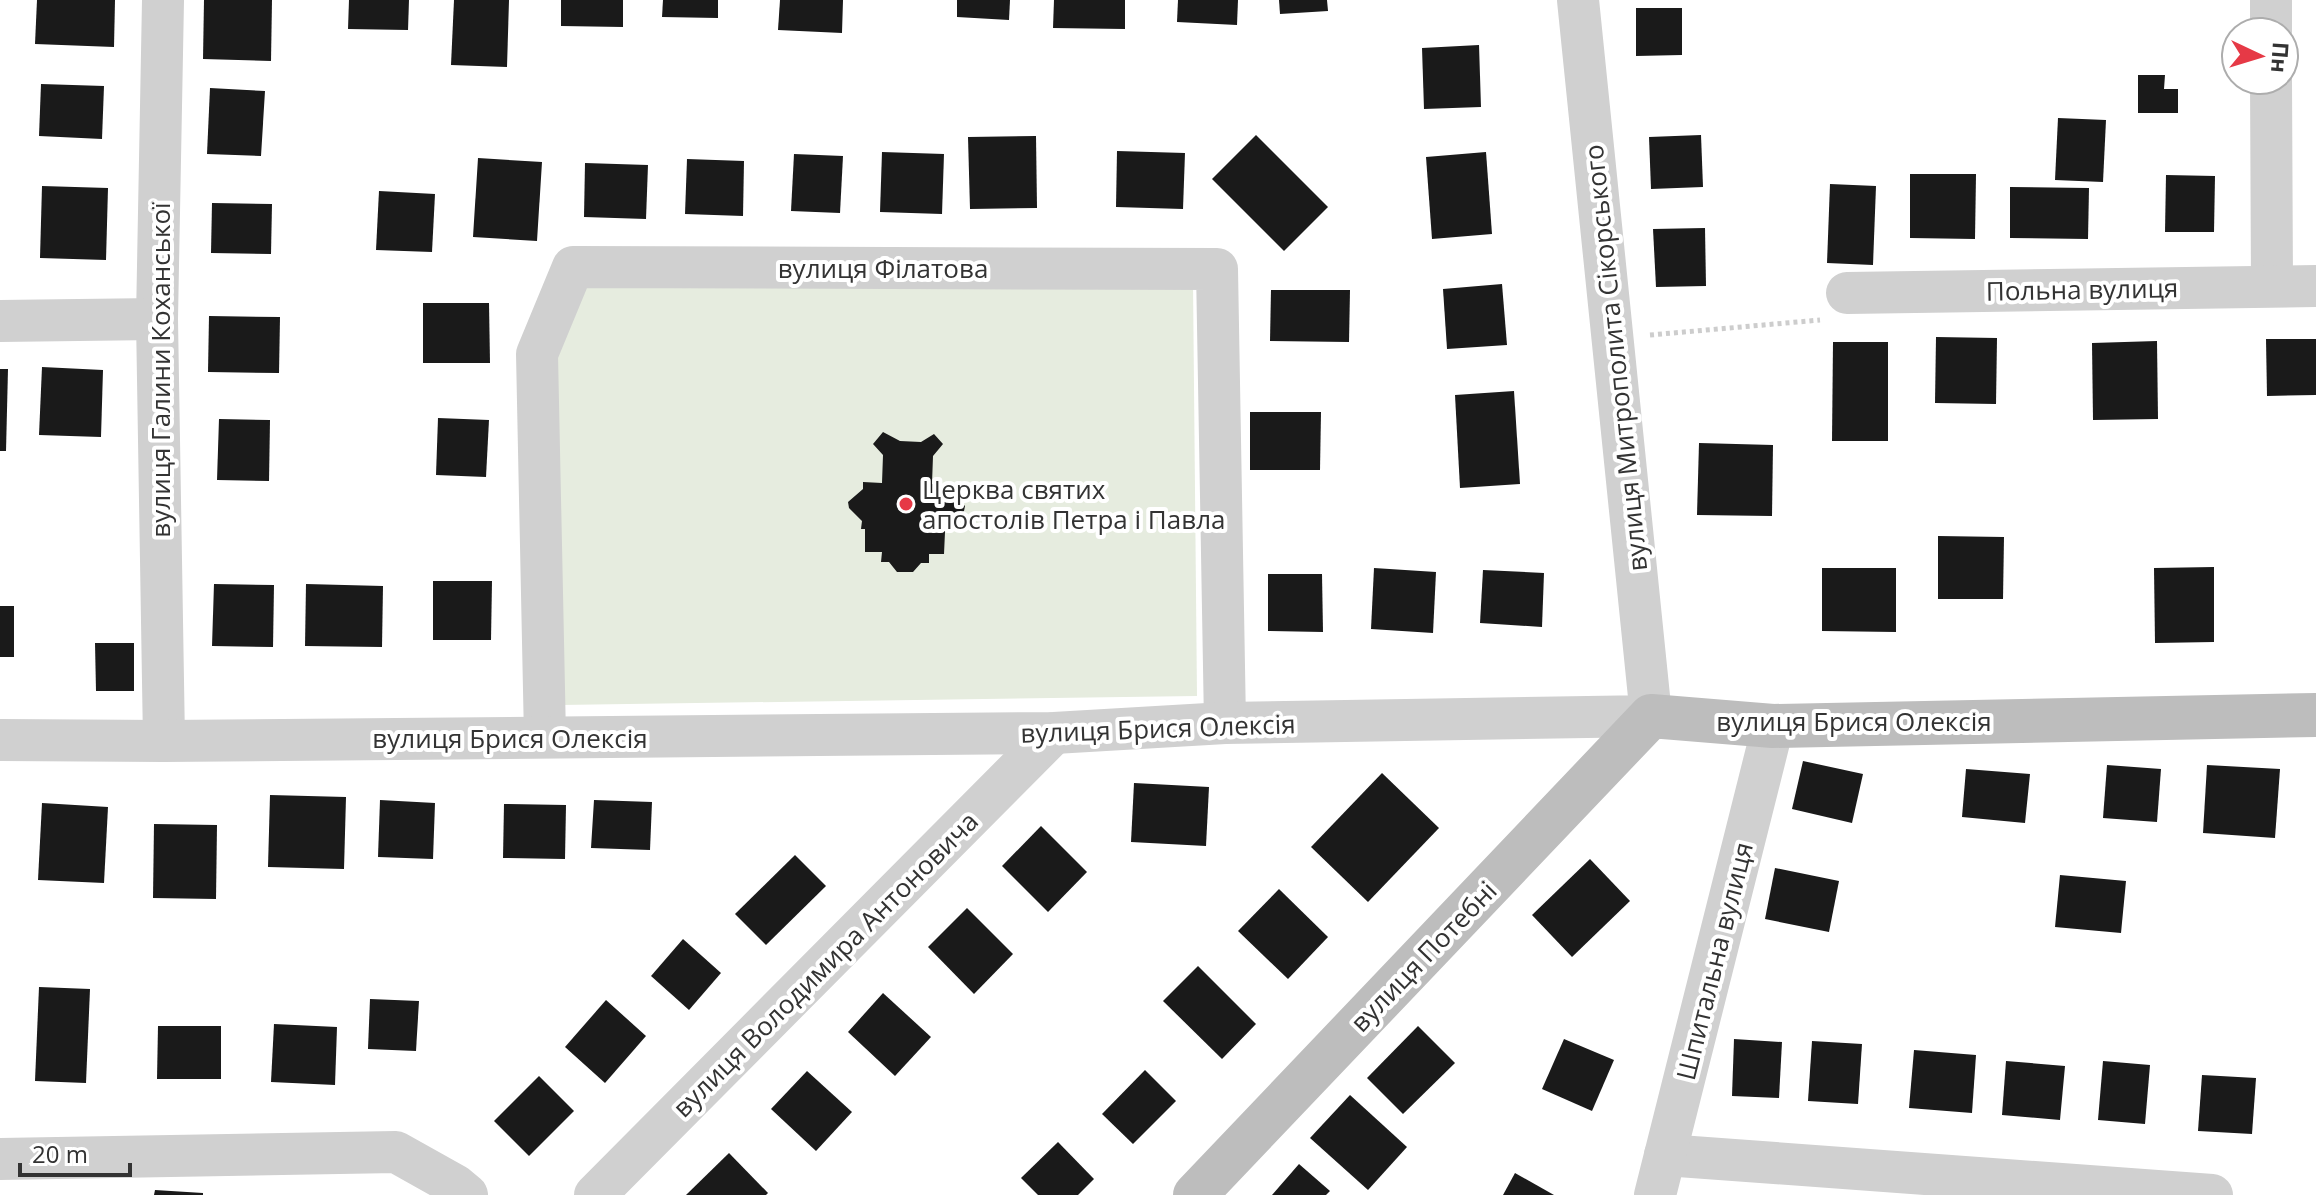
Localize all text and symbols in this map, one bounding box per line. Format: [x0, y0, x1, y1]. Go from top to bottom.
north arrow [2220, 16, 2300, 96]
text: Пн [2265, 41, 2297, 74]
street label: вулиця Митрополита Сікорського [1575, 143, 1655, 573]
street label: вулиця Галини Коханської [142, 202, 178, 538]
street label: вулиця Філатова [778, 250, 988, 286]
street label: Польна вулиця [1985, 269, 2179, 309]
place label: Церква святих апостолів Петра і Павла [922, 471, 1226, 537]
marker: Церква святих апостолів Петра і Павла [897, 495, 915, 513]
street label: вулиця Брися Олексія [1716, 703, 1992, 739]
street label: вулиця Брися Олексія [1020, 705, 1296, 751]
street label: вулиця Брися Олексія [372, 720, 648, 756]
street label: вулиця Володимира Антоновича [664, 803, 986, 1125]
street label: Шпитальна вулиця [1667, 838, 1761, 1084]
street label: вулиця Потебні [1342, 873, 1504, 1039]
scale bar [20, 1127, 130, 1177]
text: 20 m [32, 1137, 88, 1170]

